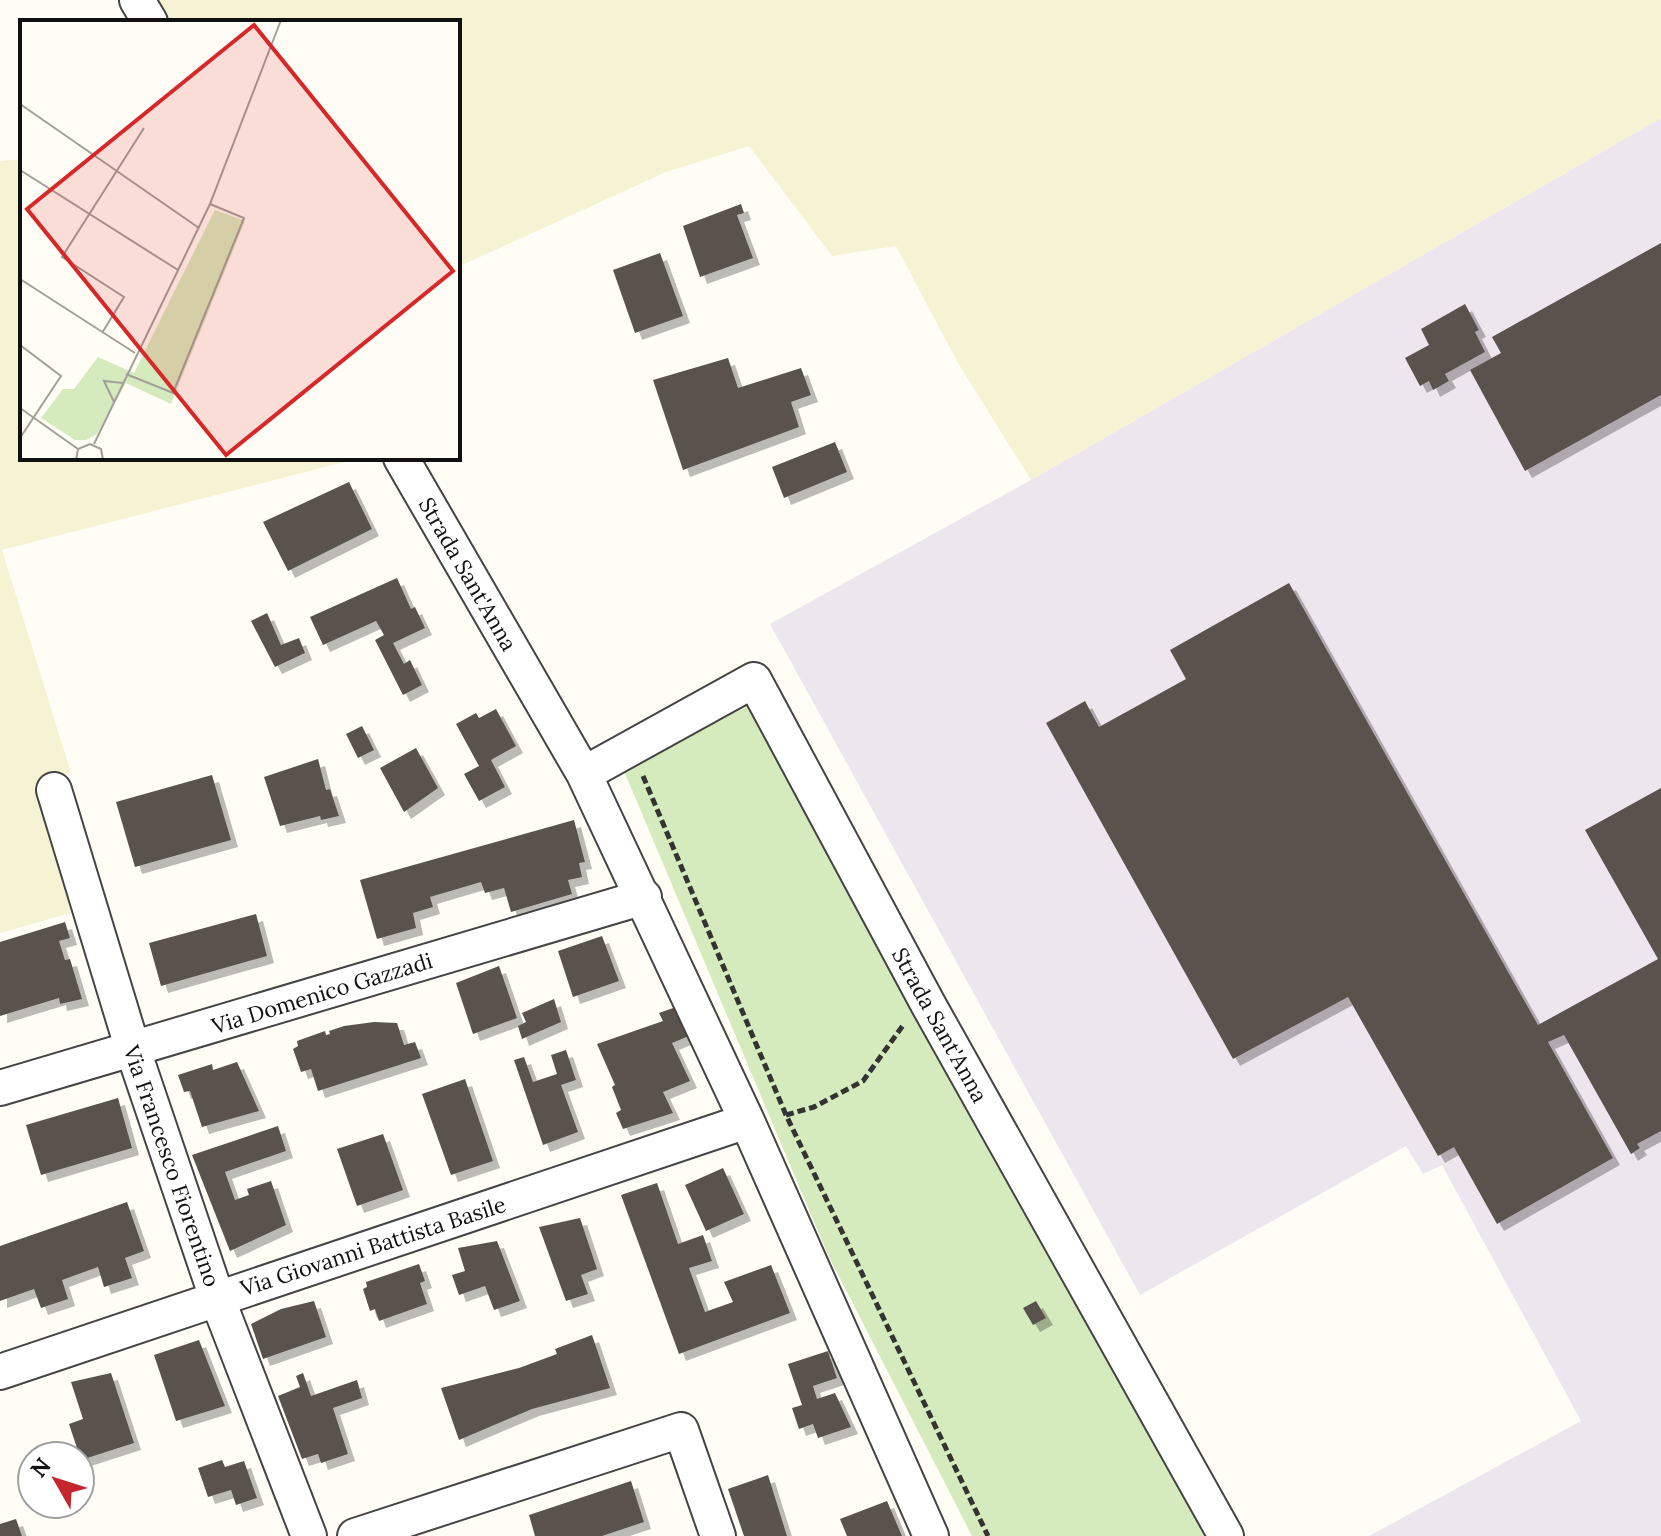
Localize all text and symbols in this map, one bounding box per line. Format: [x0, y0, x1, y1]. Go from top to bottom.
inset map [20, 20, 460, 460]
street label: Strada Sant'Anna [413, 492, 523, 656]
street label: Strada Sant'Anna [886, 943, 994, 1107]
street label: Via Domenico Gazzadi [207, 946, 436, 1040]
street label: Via Francesco Fiorentino [117, 1041, 227, 1290]
street label: Via Giovanni Battista Basile [236, 1190, 509, 1302]
north arrow [16, 1440, 96, 1520]
text: N [24, 1452, 57, 1483]

